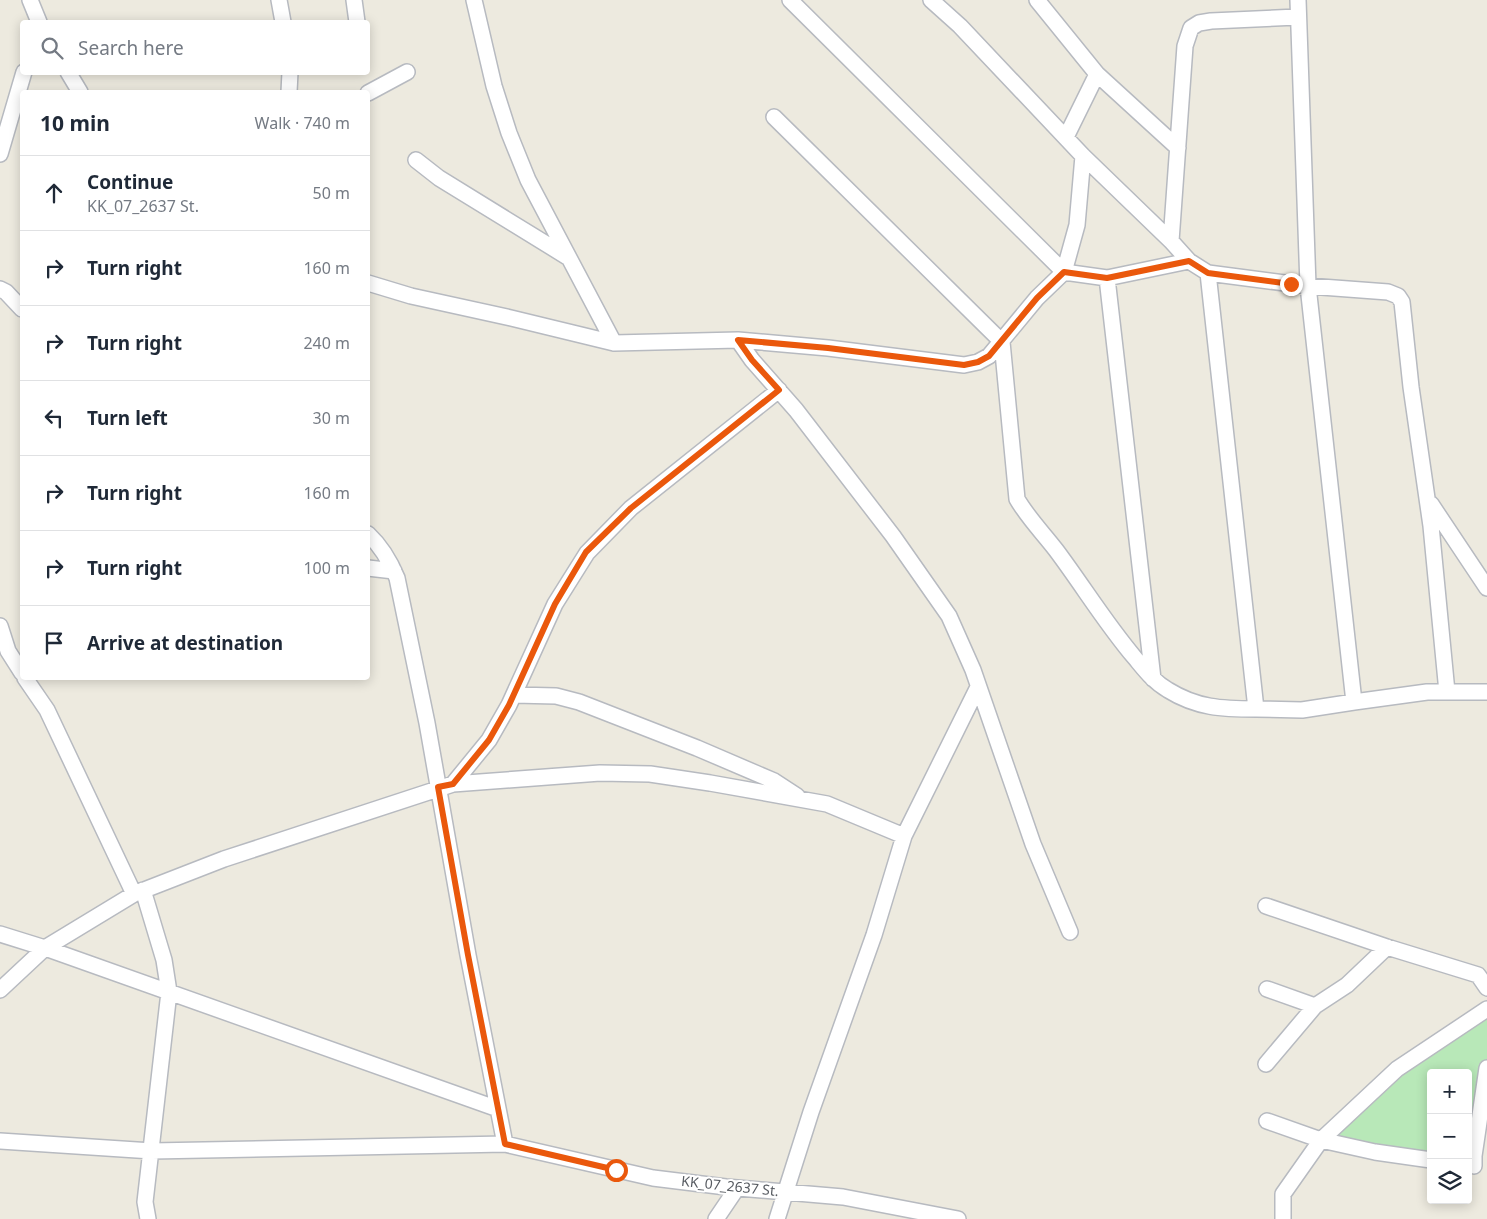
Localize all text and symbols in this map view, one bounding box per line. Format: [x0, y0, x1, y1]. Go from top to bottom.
search box [20, 20, 370, 75]
icon: search [38, 34, 66, 62]
text: Search here [78, 35, 184, 61]
text: 10 min [40, 109, 110, 137]
text: Walk · 740 m [255, 112, 350, 134]
text: Continue [87, 169, 173, 195]
icon: ahead [40, 179, 68, 207]
text: 50 m [313, 182, 350, 204]
text: KK_07_2637 St. [87, 195, 199, 217]
icon: right [40, 254, 68, 282]
text: Turn right [87, 255, 182, 281]
text: 160 m [303, 257, 350, 279]
route end [1280, 273, 1303, 296]
icon: right [40, 329, 68, 357]
text: Turn right [87, 330, 182, 356]
text: 240 m [303, 332, 350, 354]
icon: left [40, 404, 68, 432]
text: Turn left [87, 405, 168, 431]
text: 30 m [313, 407, 350, 429]
icon: right [40, 479, 68, 507]
text: Turn right [87, 480, 182, 506]
text: 160 m [303, 482, 350, 504]
icon: right [40, 554, 68, 582]
text: Turn right [87, 555, 182, 581]
text: 100 m [303, 557, 350, 579]
icon: arrive [40, 629, 68, 657]
text: Arrive at destination [87, 630, 283, 656]
map controls [1427, 1069, 1472, 1204]
button: + [1427, 1069, 1472, 1114]
button: − [1427, 1114, 1472, 1159]
route start [605, 1159, 628, 1182]
button: layers [1427, 1159, 1472, 1204]
street label: KK_07_2637 St. [680, 1171, 780, 1200]

